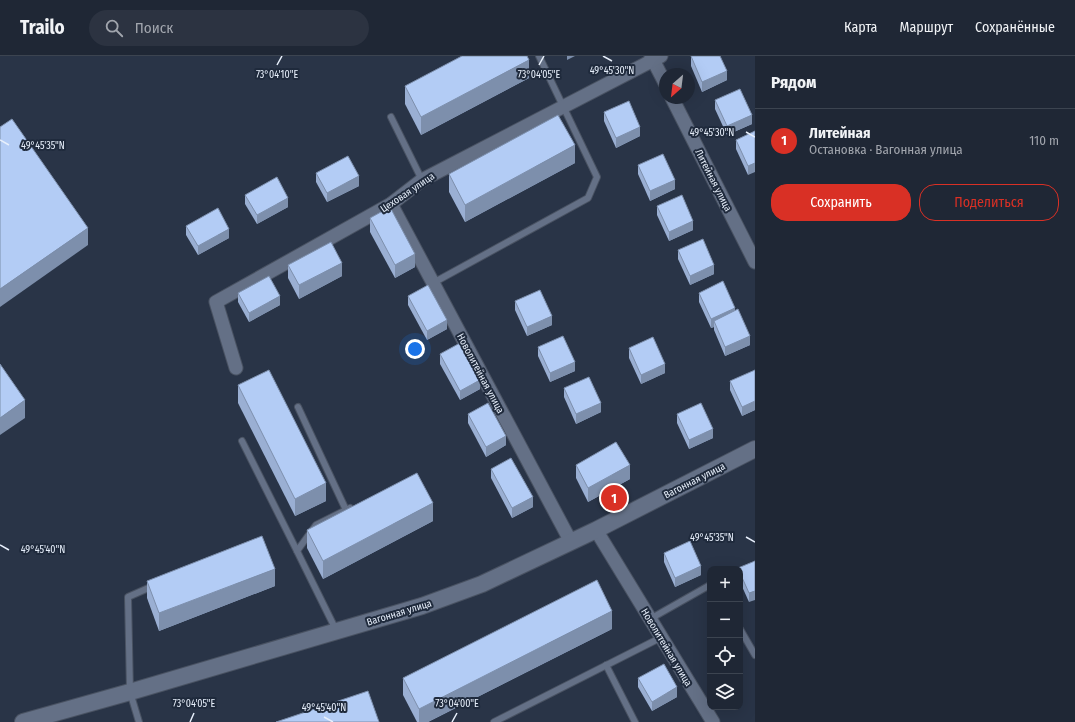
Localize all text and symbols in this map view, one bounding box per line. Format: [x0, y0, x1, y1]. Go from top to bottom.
search box [89, 10, 369, 46]
text: Trailo [20, 16, 65, 39]
icon: search [103, 17, 125, 39]
text: Поиск [135, 19, 173, 37]
text: Карта [844, 19, 877, 36]
text: Маршрут [899, 19, 953, 36]
text: Сохранённые [975, 19, 1055, 36]
text: 49°45'30"N [590, 65, 634, 77]
north arrow [659, 68, 695, 104]
text: 73°04'10"E [256, 69, 298, 81]
text: 73°04'05"E [518, 69, 561, 81]
text: Рядом [771, 72, 816, 93]
text: Литейная [809, 124, 871, 142]
text: 49°45'30"N [690, 127, 734, 139]
text: 1 [781, 133, 787, 148]
text: 110 m [1029, 133, 1059, 148]
text: 49°45'35"N [21, 140, 65, 152]
text: Остановка · Вагонная улица [809, 142, 963, 157]
street label: Литейная улица [692, 147, 734, 214]
street label: Цеховая улица [378, 170, 437, 215]
button: Сохранить [771, 184, 911, 221]
button: Поделиться [919, 184, 1059, 221]
street label: Новолитейная улица [454, 331, 506, 416]
your location [405, 339, 425, 359]
street label: Вагонная улица [662, 460, 727, 501]
pin: 1 [601, 483, 627, 513]
text: 49°45'35"N [690, 532, 734, 544]
text: 49°45'40"N [21, 544, 65, 556]
map controls [707, 566, 743, 710]
button: + [707, 566, 743, 602]
street label: Вагонная улица [365, 597, 433, 629]
button: − [707, 602, 743, 638]
street label: Новолитейная улица [638, 606, 694, 689]
button: locate [707, 638, 743, 674]
button: layers [707, 674, 743, 710]
text: 73°04'05"E [173, 698, 216, 710]
text: 73°04'00"E [435, 698, 479, 710]
text: 49°45'40"N [302, 702, 346, 714]

